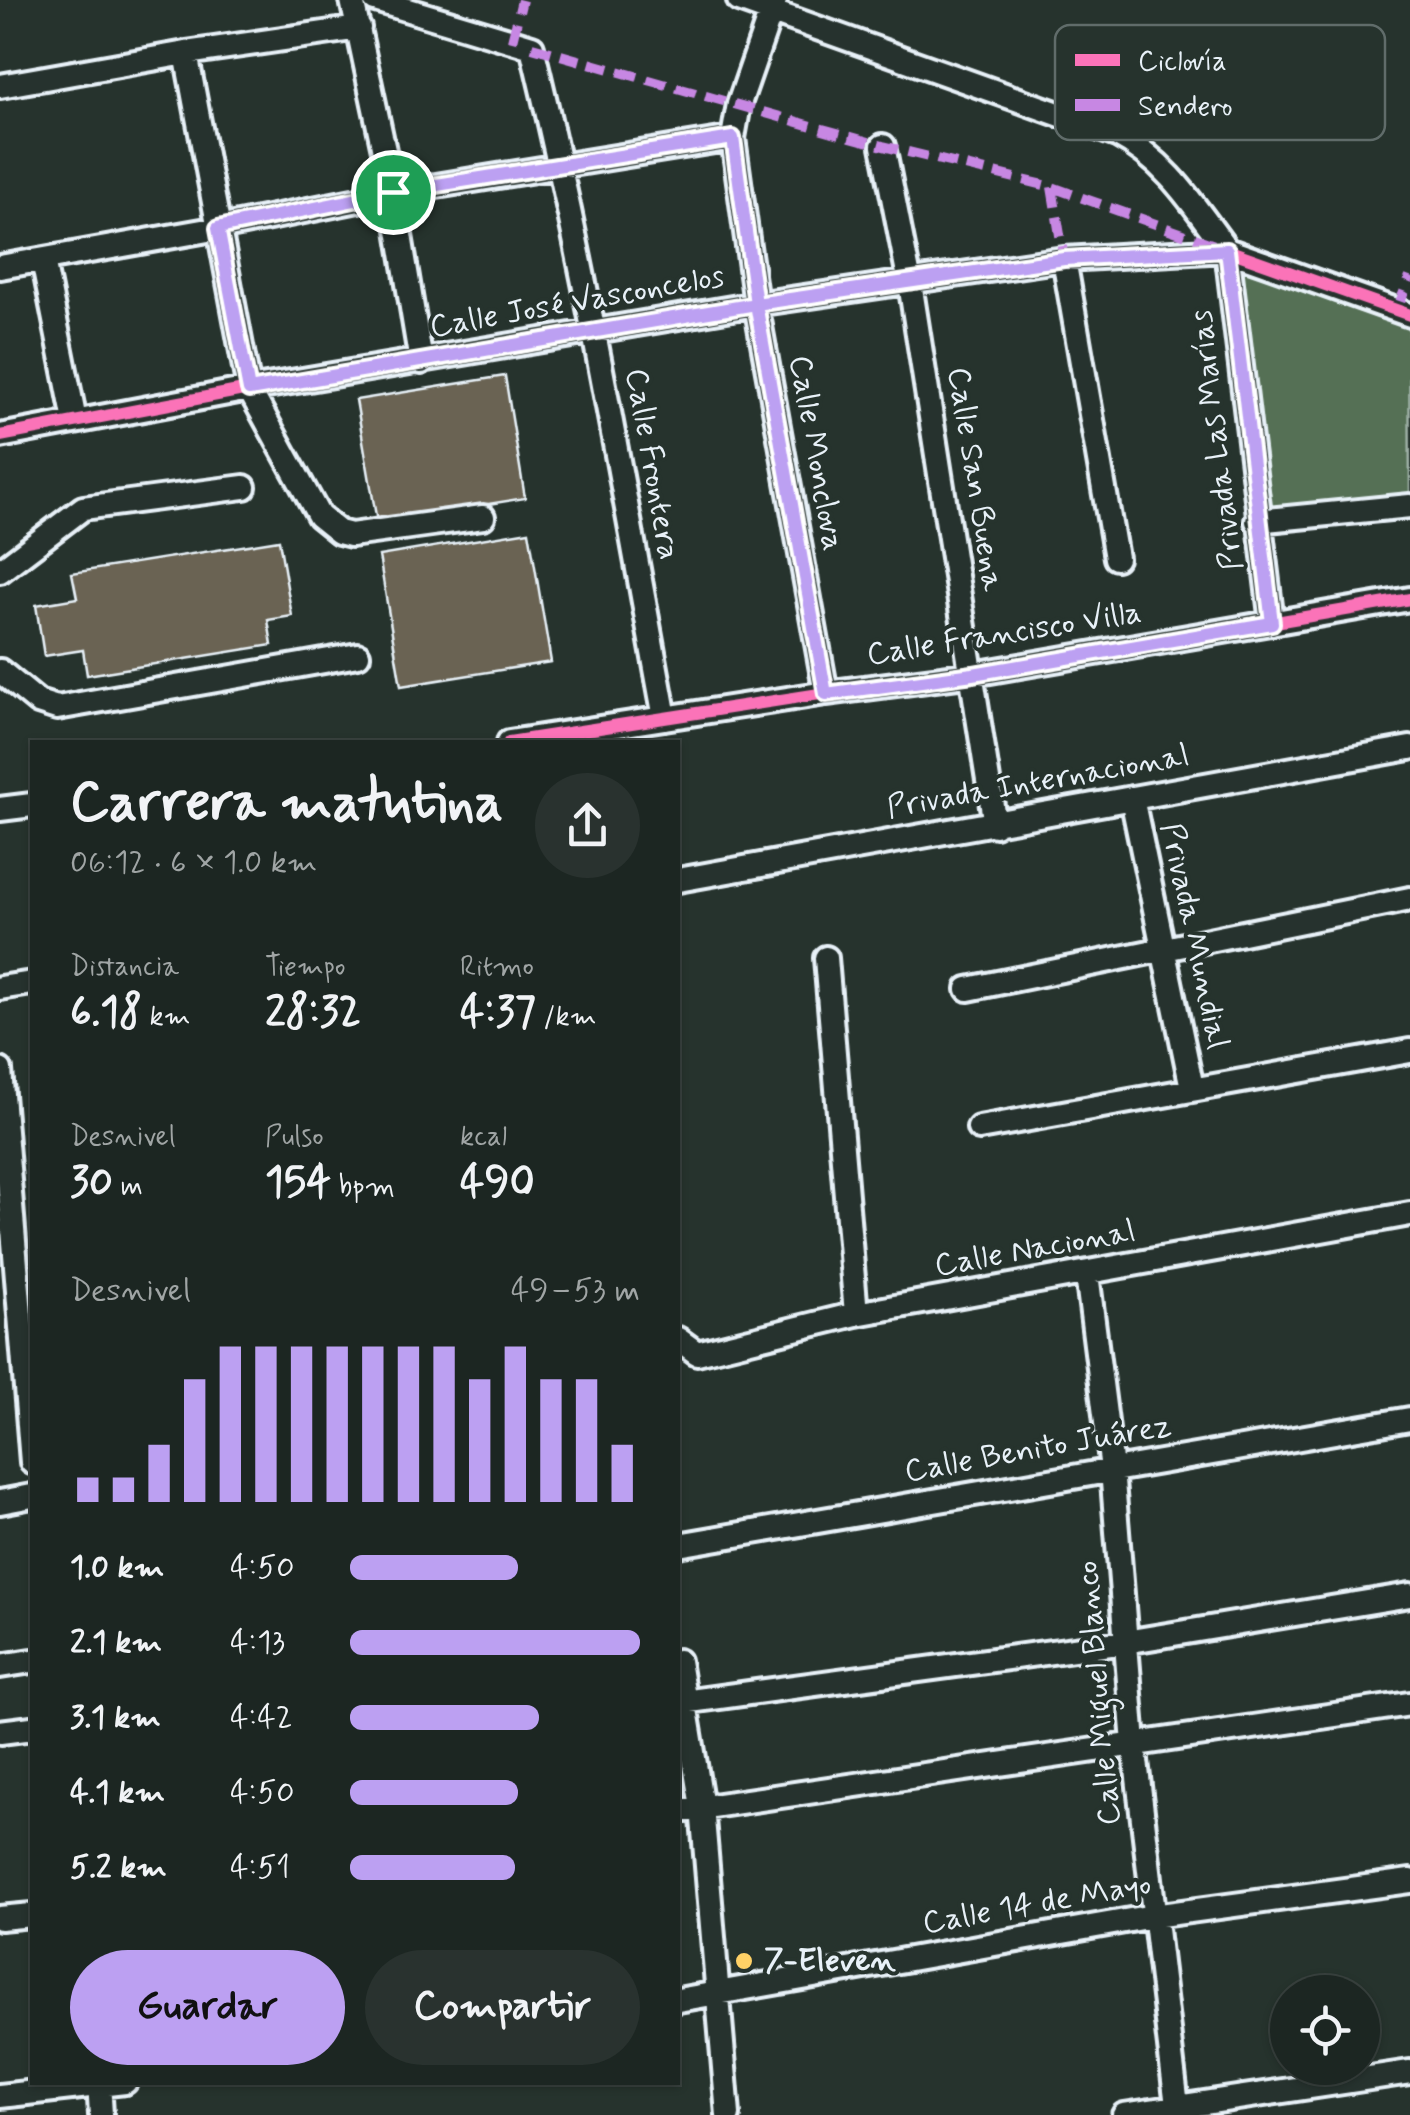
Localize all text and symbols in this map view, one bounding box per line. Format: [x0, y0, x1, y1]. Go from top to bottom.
legend [1055, 25, 1385, 140]
text: Ciclovía [1138, 44, 1227, 81]
text: Sendero [1138, 89, 1233, 126]
pin [351, 150, 436, 235]
icon: arrive [366, 165, 421, 220]
street label: Calle José Vasconcelos [426, 255, 728, 349]
street label: Privada Las Marías [1180, 307, 1254, 573]
street label: Calle Monclova [778, 352, 854, 554]
street label: Calle San Buena [937, 364, 1014, 595]
street label: Calle Frontera [615, 365, 689, 563]
street label: Calle Francisco Villa [864, 592, 1144, 676]
street label: Privada Internacional [884, 735, 1192, 829]
text: Carrera matutina [70, 768, 503, 840]
button: share [535, 773, 640, 878]
street label: Privada Mundial [1150, 819, 1238, 1053]
text: 06:12 · 6 × 1.0 km [70, 842, 317, 884]
text: Distancia [70, 949, 179, 986]
text: Tiempo [265, 949, 346, 986]
text: Ritmo [460, 949, 534, 986]
text: 6.18 [70, 986, 142, 1041]
text: 28:32 [265, 986, 361, 1041]
text: 4:37 [460, 986, 536, 1041]
text: km [142, 999, 190, 1036]
text: /km [536, 999, 596, 1036]
text: Desnivel [70, 1119, 176, 1156]
text: Pulso [265, 1119, 324, 1156]
text: kcal [460, 1119, 507, 1156]
text: 30 [70, 1156, 113, 1211]
text: 154 [265, 1156, 331, 1211]
text: 490 [460, 1156, 535, 1211]
text: m [113, 1169, 143, 1206]
text: bpm [331, 1169, 395, 1206]
street label: Calle Nacional [931, 1211, 1139, 1287]
text: Desnivel [70, 1270, 191, 1312]
text: 49–53 m [511, 1270, 640, 1312]
street label: Calle Benito Juárez [901, 1405, 1175, 1493]
text: 1.0 km [70, 1547, 164, 1589]
text: 4:50 [230, 1547, 295, 1589]
street label: Calle Miguel Blanco [1067, 1559, 1134, 1827]
text: 2.1 km [70, 1622, 162, 1664]
text: 4:13 [230, 1622, 285, 1664]
text: 3.1 km [70, 1697, 161, 1739]
text: 4:42 [230, 1697, 293, 1739]
text: 4.1 km [70, 1772, 165, 1814]
text: 4:50 [230, 1772, 295, 1814]
text: 5.2 km [70, 1847, 167, 1889]
text: 4:51 [230, 1847, 290, 1889]
street label: Calle 14 de Mayo [919, 1863, 1155, 1945]
place label: 7-Eleven [764, 1940, 896, 1982]
button: Guardar [70, 1950, 345, 2065]
button: Compartir [365, 1950, 640, 2065]
marker: 7-Eleven [733, 1950, 755, 1972]
map controls [1270, 1975, 1380, 2085]
button: locate [1270, 1975, 1380, 2085]

